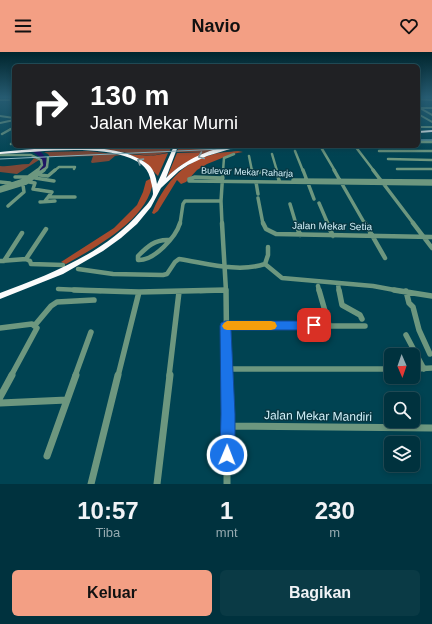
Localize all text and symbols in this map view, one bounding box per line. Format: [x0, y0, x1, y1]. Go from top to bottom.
icon: menu [12, 15, 34, 37]
icon: heart [398, 15, 420, 37]
text: Navio [191, 16, 241, 36]
icon: right [24, 80, 76, 132]
text: 130 m [90, 80, 169, 111]
text: Jalan Mekar Murni [90, 113, 238, 133]
one-way arrow [197, 152, 204, 160]
one-way arrow [137, 159, 144, 166]
street label: Bulevar Mekar Raharja [201, 165, 293, 179]
street label: Jalan Mekar Setia [292, 220, 373, 232]
pin [297, 308, 331, 342]
icon: arrive [303, 314, 325, 336]
north arrow [384, 348, 420, 384]
map controls [384, 348, 420, 472]
button: search [384, 392, 420, 428]
street label: Jalan Mekar Mandiri [264, 408, 372, 424]
position arrow [206, 434, 248, 476]
button: layers [384, 436, 420, 472]
text: 10:57 [77, 497, 139, 524]
text: 1 [220, 497, 233, 524]
text: 230 [315, 497, 355, 524]
text: Tiba [96, 525, 120, 540]
text: mnt [216, 525, 238, 540]
text: m [329, 525, 340, 540]
button: Keluar [12, 570, 212, 616]
button: Bagikan [220, 570, 420, 616]

